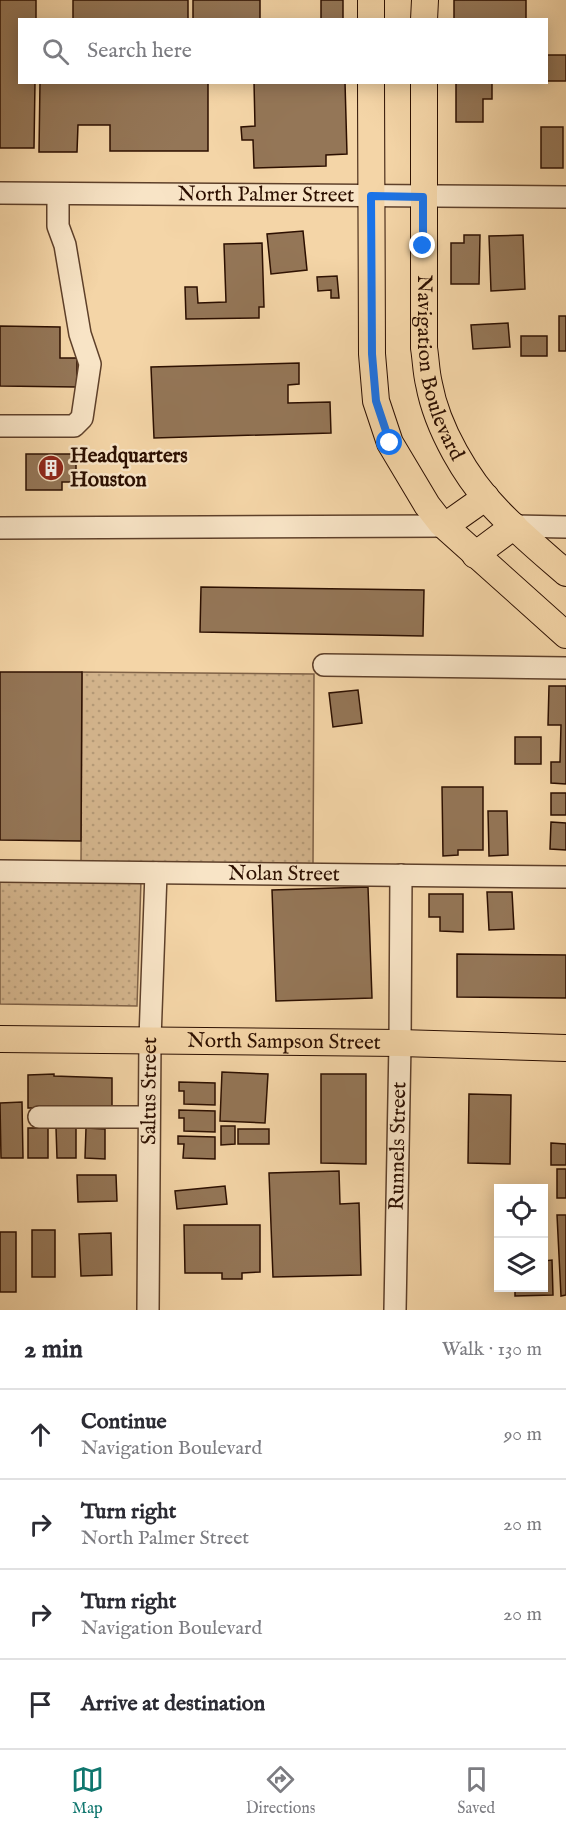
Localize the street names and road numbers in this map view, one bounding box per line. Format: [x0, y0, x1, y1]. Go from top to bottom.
street label: North Palmer Street [178, 181, 354, 209]
street label: Navigation Boulevard [411, 275, 471, 466]
street label: Nolan Street [228, 860, 340, 888]
street label: North Sampson Street [187, 1027, 381, 1056]
street label: Saltus Street [136, 1037, 164, 1145]
street label: Runnels Street [383, 1081, 413, 1211]

